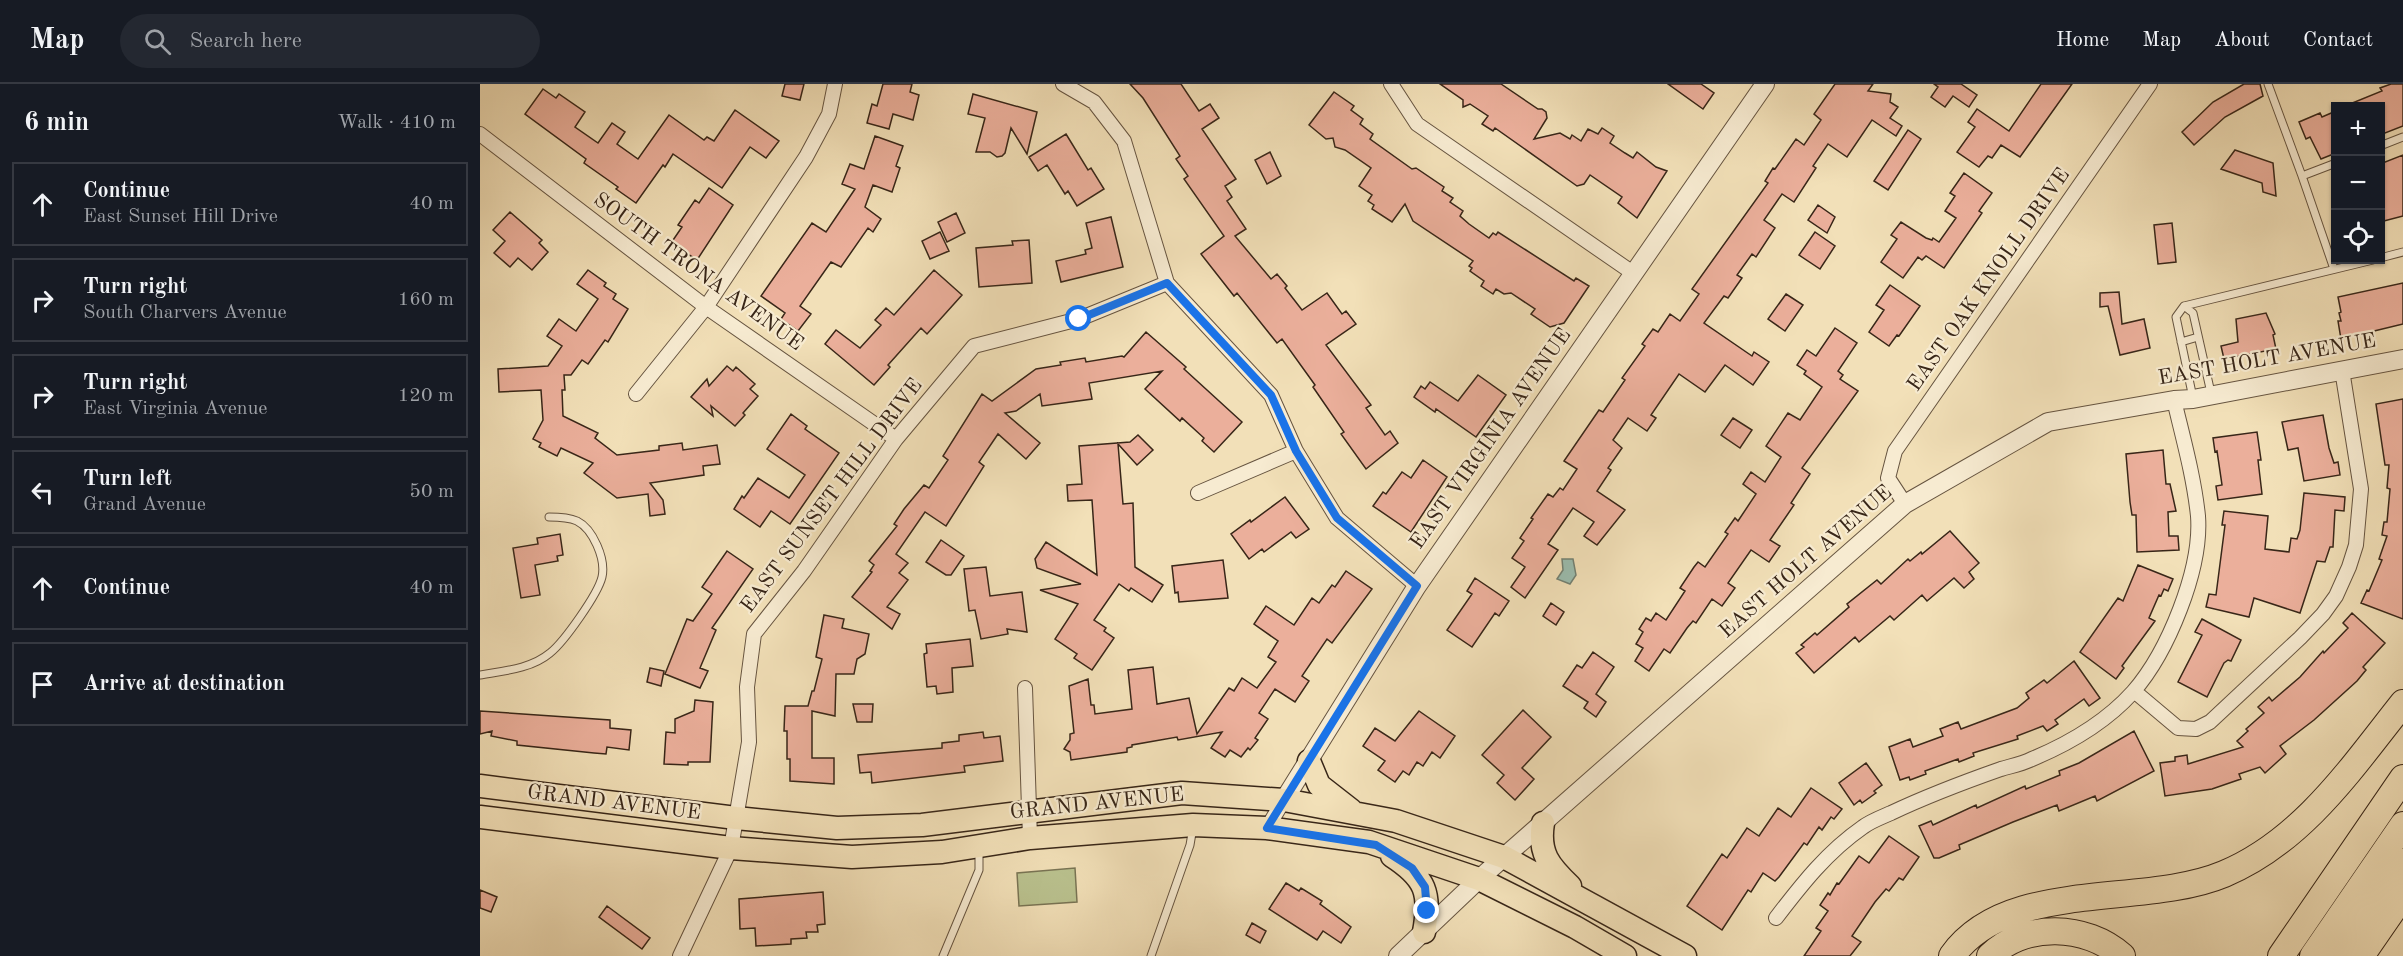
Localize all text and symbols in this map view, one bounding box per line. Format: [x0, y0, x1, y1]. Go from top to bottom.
search box [120, 14, 540, 68]
icon: search [141, 25, 174, 58]
text: Map [30, 27, 84, 55]
text: Search here [189, 30, 302, 52]
text: Home [2056, 30, 2109, 51]
text: Map [2142, 30, 2181, 51]
text: About [2214, 30, 2270, 51]
text: Contact [2303, 30, 2373, 51]
map controls [2331, 102, 2385, 264]
button: + [2331, 102, 2385, 156]
text: 6 min [24, 110, 89, 136]
text: Walk · 410 m [337, 113, 456, 133]
button: − [2331, 156, 2385, 210]
street label: EAST OAK KNOLL DRIVE [1904, 165, 2074, 395]
text: Continue [83, 180, 170, 202]
icon: ahead [26, 188, 59, 221]
street label: SOUTH TRONA AVENUE [589, 189, 807, 355]
text: 40 m [409, 194, 454, 214]
text: East Sunset Hill Drive [83, 207, 278, 227]
button: locate [2331, 210, 2385, 264]
text: Turn right [83, 276, 187, 298]
icon: right [26, 284, 59, 317]
text: 160 m [398, 290, 454, 310]
text: South Charvers Avenue [83, 303, 287, 323]
route start [1065, 305, 1091, 331]
street label: EAST VIRGINIA AVENUE [1407, 325, 1575, 553]
street label: EAST HOLT AVENUE [2156, 330, 2378, 390]
text: Turn right [83, 372, 187, 394]
street label: EAST SUNSET HILL DRIVE [737, 375, 927, 617]
icon: right [26, 380, 59, 413]
text: 120 m [398, 386, 454, 406]
text: East Virginia Avenue [83, 399, 268, 419]
text: Turn left [83, 468, 172, 490]
icon: left [26, 476, 59, 509]
text: 50 m [409, 482, 454, 502]
street label: EAST HOLT AVENUE [1716, 482, 1896, 642]
text: Grand Avenue [83, 495, 206, 515]
icon: ahead [26, 572, 59, 605]
text: Continue [83, 577, 170, 599]
text: 40 m [409, 578, 454, 598]
icon: arrive [26, 668, 59, 701]
text: Arrive at destination [83, 673, 285, 695]
street label: GRAND AVENUE [526, 782, 702, 824]
street label: GRAND AVENUE [1009, 784, 1185, 824]
route end [1413, 897, 1439, 923]

